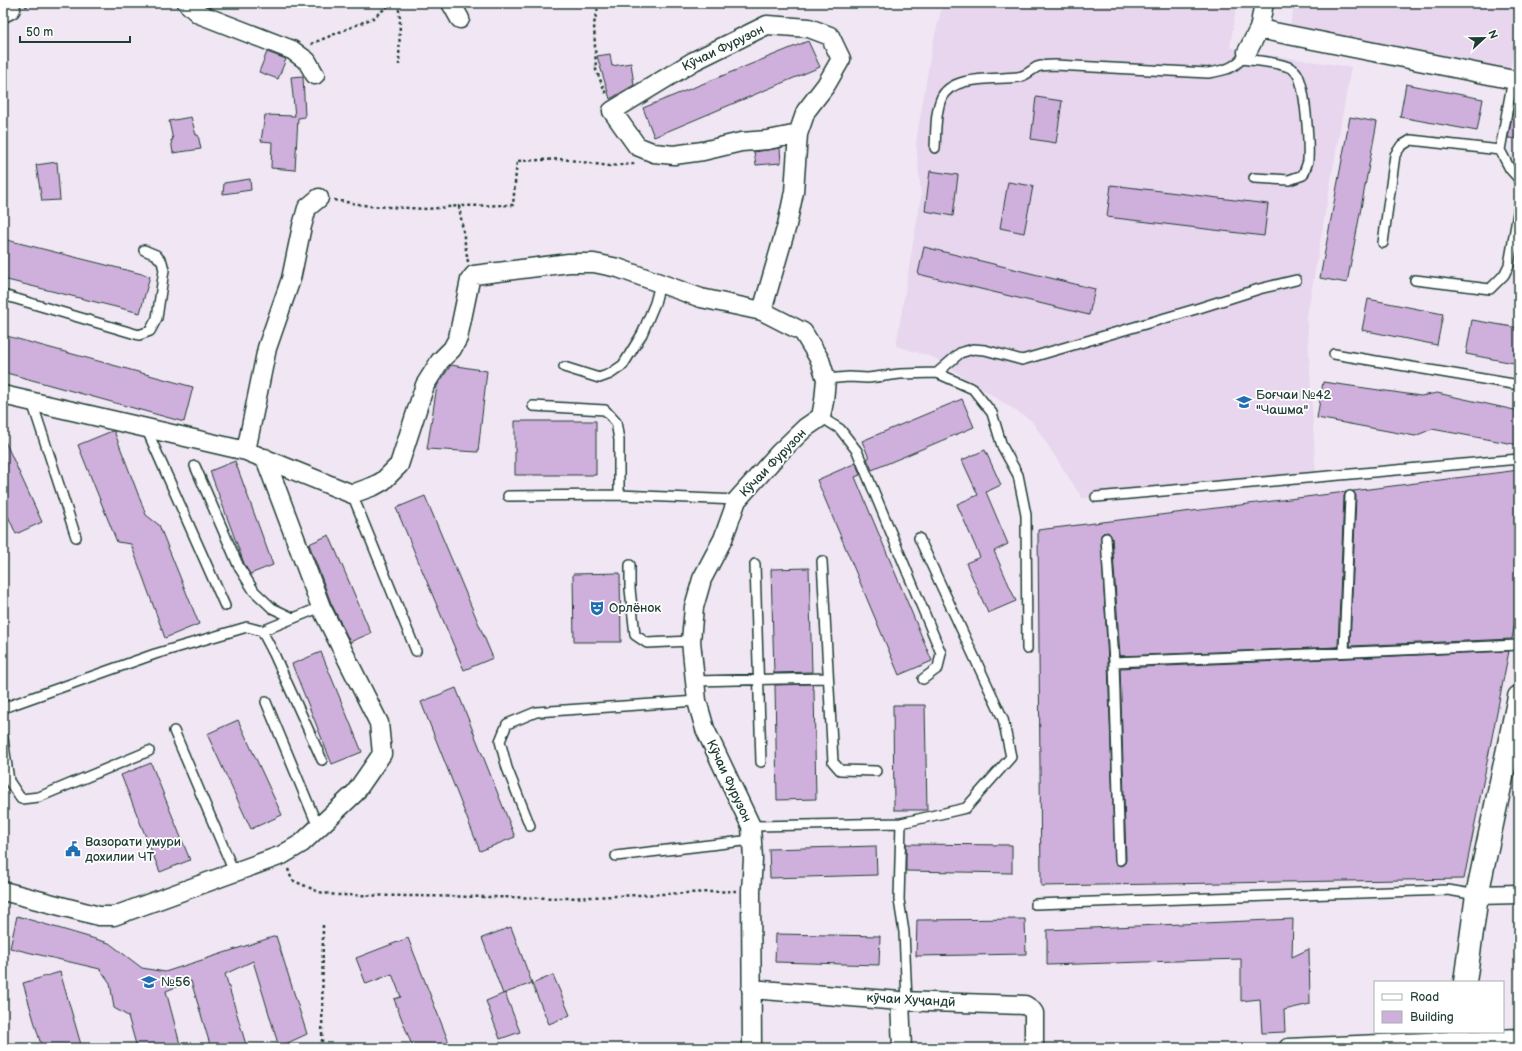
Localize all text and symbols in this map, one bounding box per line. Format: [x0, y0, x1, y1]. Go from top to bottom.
scale bar [20, 18, 130, 44]
north arrow [1464, 18, 1504, 58]
street label: Кӯчаи Фурузон [679, 21, 767, 75]
text: 50 m [26, 25, 53, 40]
text: N [1485, 28, 1500, 41]
place label: Боғчаи №42 "Чашма" [1256, 387, 1332, 418]
school or university icon: Боғчаи №42 "Чашма" [1235, 393, 1253, 411]
street label: Кӯчаи Фурузон [736, 425, 810, 501]
theatre icon: Орлёнок [588, 599, 606, 617]
place label: Орлёнок [609, 600, 661, 616]
street label: Кӯчаи Фурузон [703, 737, 755, 825]
place label: Вазорати умури дохилии ЧТ [85, 834, 181, 865]
public building icon: Вазорати умури дохилии ЧТ [64, 840, 82, 858]
school or university icon: №56 [140, 973, 158, 991]
place label: №56 [161, 974, 190, 990]
legend [1374, 981, 1504, 1033]
street label: кӯчаи Хуҷандӣ [866, 990, 956, 1010]
text: Road [1410, 990, 1439, 1005]
text: Building [1410, 1010, 1454, 1025]

